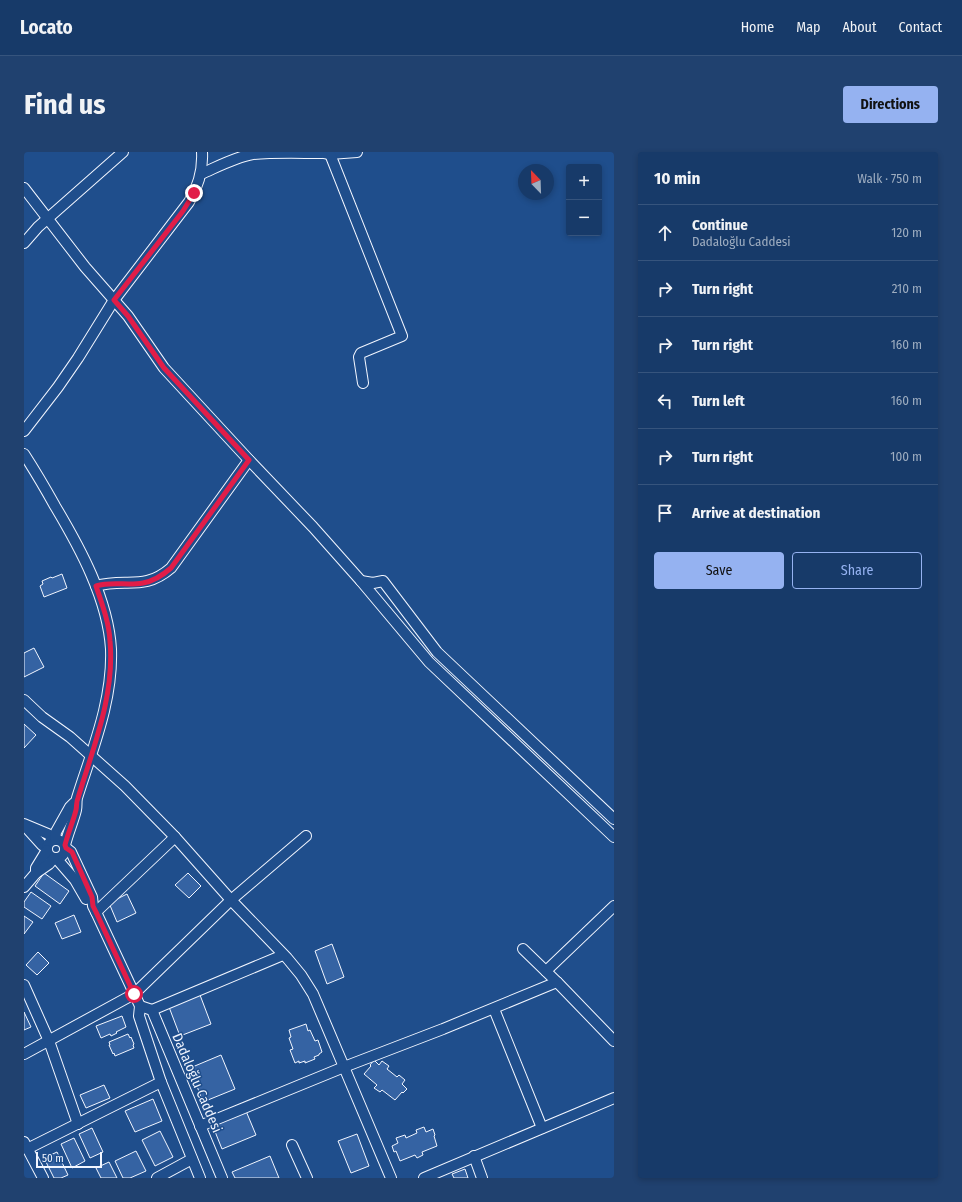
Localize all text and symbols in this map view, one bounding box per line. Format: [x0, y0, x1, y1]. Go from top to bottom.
text: Locato [20, 16, 73, 39]
text: Home [741, 19, 774, 36]
text: Map [796, 19, 820, 36]
text: About [842, 19, 877, 36]
text: Contact [899, 19, 942, 36]
button: Directions [843, 86, 938, 123]
text: Find us [24, 88, 106, 121]
north arrow [518, 164, 554, 200]
map controls [566, 164, 602, 236]
button: + [566, 164, 602, 200]
text: 10 min [654, 168, 700, 189]
text: Walk · 750 m [857, 171, 922, 186]
route end [185, 184, 203, 202]
button: − [566, 200, 602, 236]
text: Continue [692, 216, 748, 234]
icon: ahead [654, 222, 676, 244]
text: 120 m [891, 225, 922, 240]
text: Dadaloğlu Caddesi [692, 234, 791, 249]
icon: right [654, 278, 676, 300]
text: Turn right [692, 280, 753, 298]
text: 210 m [892, 281, 922, 296]
icon: right [654, 334, 676, 356]
text: Turn right [692, 336, 753, 354]
text: 160 m [891, 337, 922, 352]
icon: left [654, 390, 676, 412]
text: Turn left [692, 392, 745, 410]
text: 160 m [891, 393, 922, 408]
icon: right [654, 446, 676, 468]
text: Turn right [692, 448, 753, 466]
text: 100 m [890, 449, 922, 464]
icon: arrive [654, 502, 676, 524]
text: Arrive at destination [692, 504, 820, 522]
button: Save [654, 552, 784, 589]
button: Share [792, 552, 922, 589]
route start [125, 985, 143, 1003]
street label: Dadaloğlu Caddesi [168, 1031, 226, 1135]
scale bar [36, 1150, 102, 1169]
text: 50 m [42, 1152, 64, 1165]

